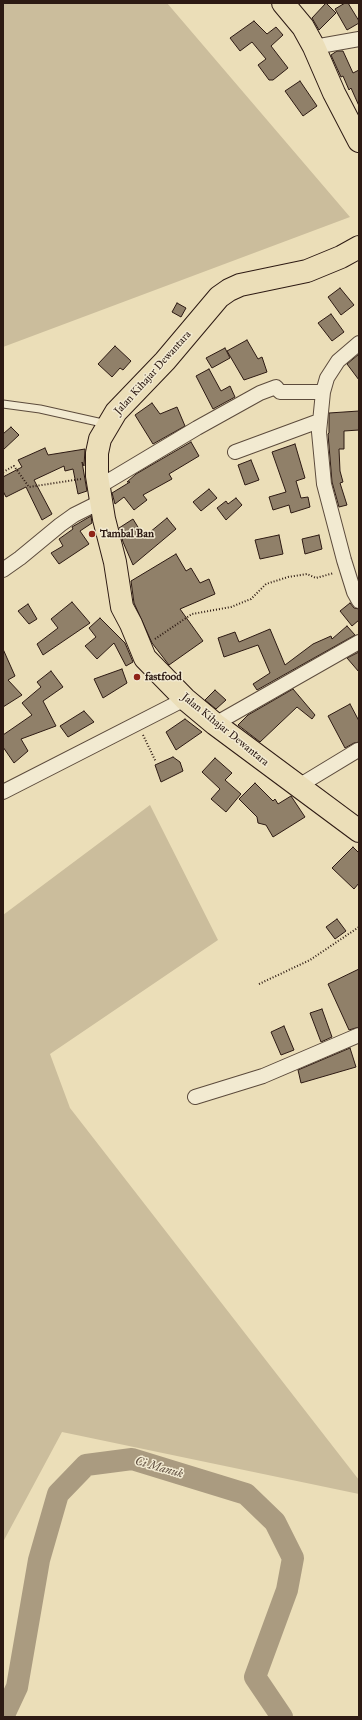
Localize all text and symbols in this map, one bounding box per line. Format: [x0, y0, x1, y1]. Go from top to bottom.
street label: Jalan Kihajar Dewantara [112, 328, 194, 418]
place label: Tambal Ban [100, 527, 154, 541]
marker: Tambal Ban [87, 529, 97, 539]
place label: fastfood [145, 670, 182, 684]
marker: fastfood [132, 672, 142, 682]
street label: Jalan Kihajar Dewantara [179, 691, 271, 769]
water label: Ci Manuk [133, 1454, 185, 1482]

